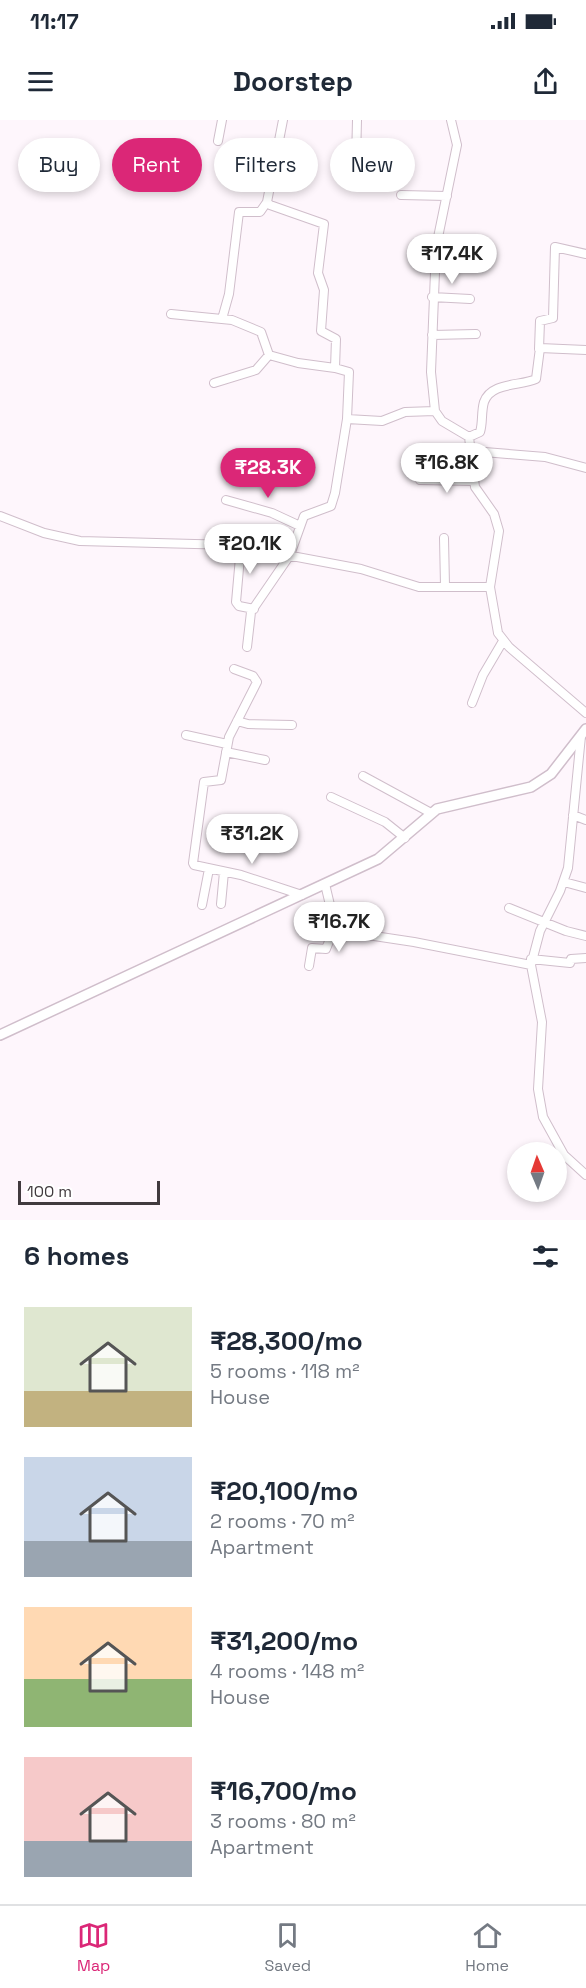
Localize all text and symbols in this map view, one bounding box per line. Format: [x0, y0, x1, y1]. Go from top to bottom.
text: 11:17 [30, 7, 79, 35]
text: Doorstep [233, 64, 353, 99]
icon: menu [24, 65, 57, 98]
icon: share [529, 65, 562, 98]
chip: Buy [18, 138, 100, 192]
chip: Rent [112, 138, 202, 192]
chip: Filters [214, 138, 318, 192]
chip: New [330, 138, 415, 192]
pin: ₹17.4K [403, 234, 501, 285]
text: ₹17.4K [421, 240, 483, 266]
pin: ₹16.8K [398, 443, 496, 494]
pin: ₹28.3K [219, 448, 317, 499]
text: ₹16.8K [415, 449, 479, 475]
text: ₹28.3K [235, 454, 301, 480]
pin: ₹20.1K [201, 524, 299, 575]
text: ₹20.1K [218, 530, 282, 556]
pin: ₹31.2K [203, 814, 301, 865]
text: ₹31.2K [220, 820, 284, 846]
pin: ₹16.7K [290, 902, 388, 953]
text: ₹16.7K [308, 908, 370, 934]
north arrow [507, 1142, 567, 1202]
map controls [507, 1142, 567, 1202]
scale bar [18, 1178, 160, 1206]
text: 100 m [27, 1181, 72, 1202]
text: 6 homes [24, 1239, 129, 1273]
icon: filters [529, 1240, 562, 1273]
text: ₹28,300/mo [210, 1324, 363, 1358]
icon: home [72, 1331, 144, 1403]
text: 5 rooms · 118 m² [210, 1358, 360, 1384]
text: House [210, 1384, 270, 1410]
text: ₹20,100/mo [210, 1474, 358, 1508]
icon: home [72, 1481, 144, 1553]
text: 2 rooms · 70 m² [210, 1508, 354, 1534]
text: Apartment [210, 1534, 314, 1560]
text: ₹31,200/mo [210, 1624, 358, 1658]
icon: home [72, 1631, 144, 1703]
text: 4 rooms · 148 m² [210, 1658, 364, 1684]
text: House [210, 1684, 270, 1710]
text: ₹16,700/mo [210, 1774, 357, 1808]
icon: home [72, 1781, 144, 1853]
text: 3 rooms · 80 m² [210, 1808, 356, 1834]
text: Apartment [210, 1834, 314, 1860]
tab: Map [77, 1919, 110, 1976]
tab: Saved [265, 1919, 311, 1976]
tab: Home [465, 1919, 509, 1976]

